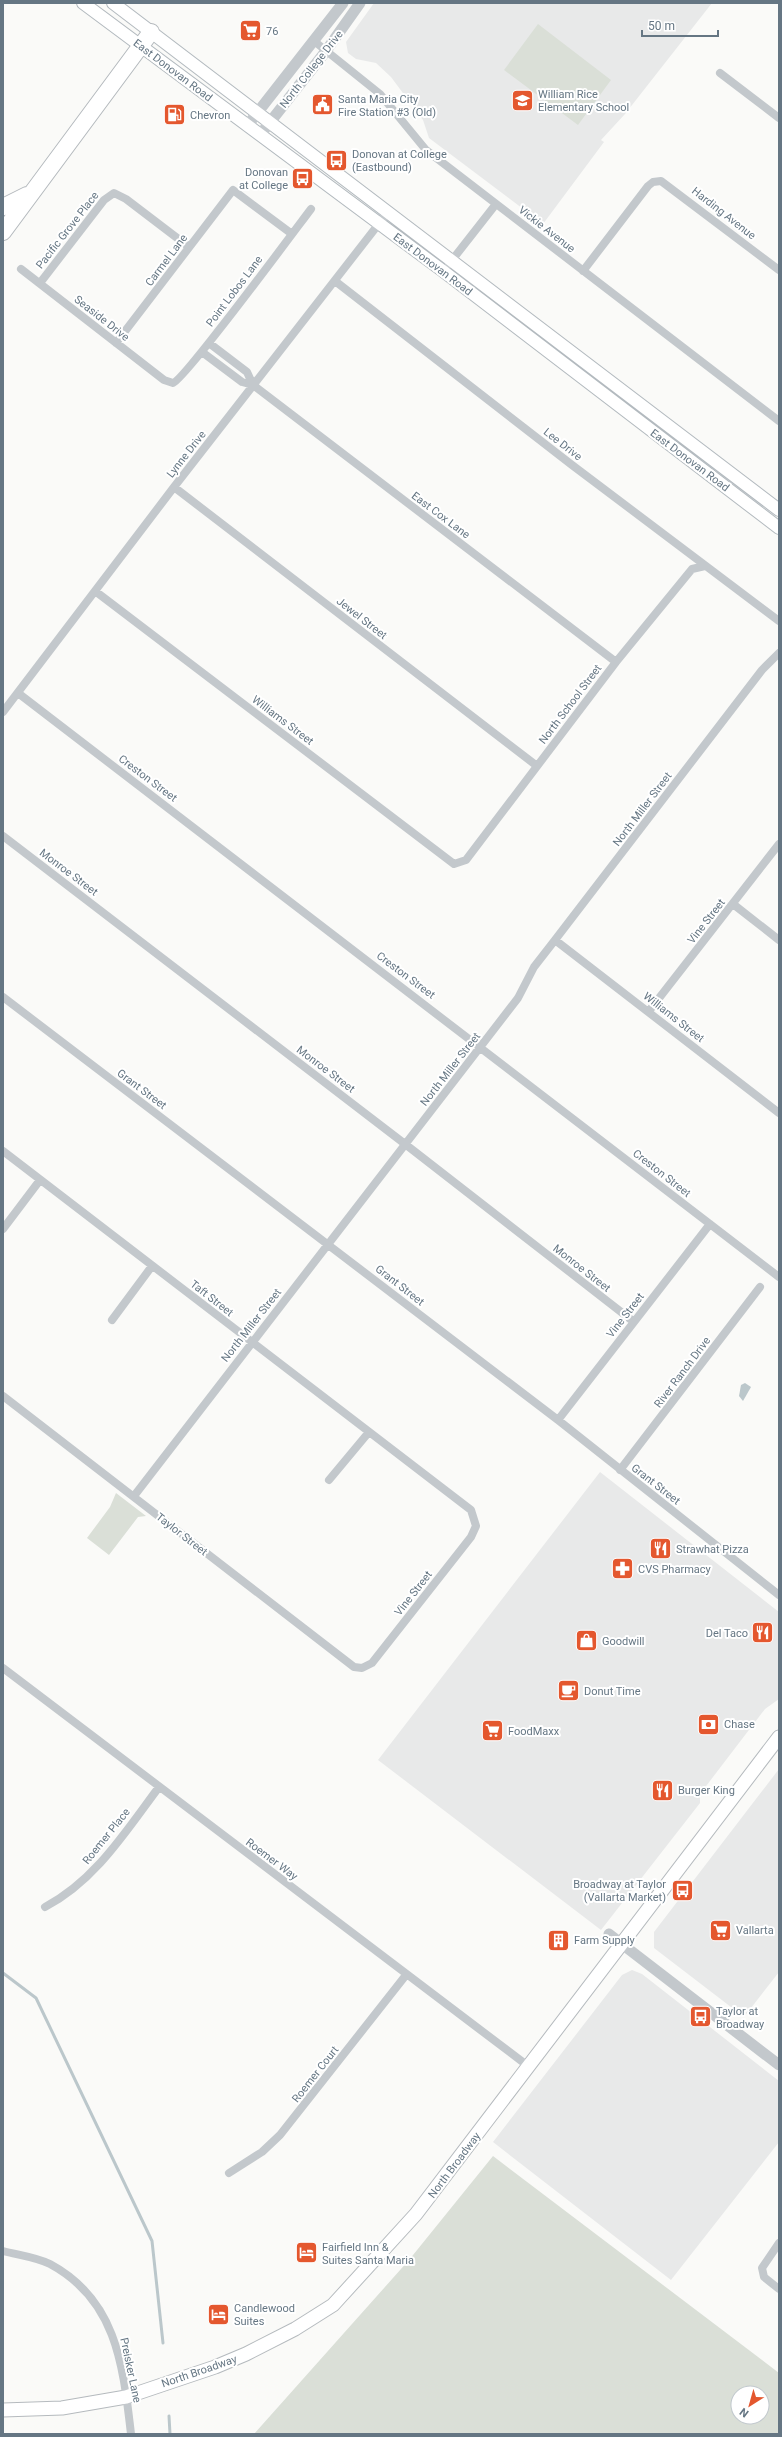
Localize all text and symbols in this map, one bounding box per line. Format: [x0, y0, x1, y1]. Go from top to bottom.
scale bar [642, 12, 718, 38]
supermarket icon: 76 [238, 18, 264, 44]
text: 50 m [648, 19, 675, 33]
place label: 76 [266, 25, 278, 38]
street label: North College Drive [277, 28, 346, 111]
street label: East Donovan Road [131, 37, 215, 104]
school or university icon: William Rice Elementary School [509, 87, 535, 113]
place label: William Rice Elementary School [538, 88, 629, 114]
public building icon: Santa Maria City Fire Station #3 (Old) [310, 92, 336, 118]
place label: Santa Maria City Fire Station #3 (Old) [338, 93, 436, 119]
fuel station icon: Chevron [161, 102, 187, 128]
place label: Chevron [190, 109, 230, 122]
bus stop icon: Donovan at College (Eastbound) [323, 147, 349, 173]
place label: Donovan at College (Eastbound) [352, 148, 447, 174]
bus stop icon: Donovan at College [290, 165, 316, 191]
place label: Donovan at College [239, 166, 288, 192]
street label: Harding Avenue [689, 184, 758, 242]
street label: Pacific Grove Place [33, 189, 102, 271]
street label: Vickie Avenue [516, 203, 578, 256]
street label: East Donovan Road [391, 231, 475, 298]
street label: Carmel Lane [143, 232, 190, 289]
street label: Point Lobos Lane [204, 253, 265, 329]
street label: Seaside Drive [72, 293, 132, 344]
street label: Lee Drive [541, 425, 585, 463]
street label: East Donovan Road [648, 427, 732, 494]
street label: Lynne Drive [164, 428, 209, 480]
street label: East Cox Lane [409, 489, 473, 542]
street label: Jewel Street [334, 595, 390, 642]
street label: North School Street [536, 662, 605, 746]
street label: Williams Street [249, 693, 316, 748]
street label: Creston Street [116, 752, 180, 805]
street label: North Miller Street [610, 769, 675, 849]
street label: Monroe Street [37, 846, 101, 899]
street label: Vine Street [685, 896, 728, 946]
street label: Creston Street [374, 949, 438, 1002]
street label: Williams Street [641, 990, 707, 1045]
street label: North Miller Street [418, 1030, 483, 1109]
street label: Monroe Street [294, 1043, 358, 1096]
street label: Grant Street [114, 1067, 169, 1112]
street label: Creston Street [630, 1147, 694, 1200]
street label: Monroe Street [550, 1242, 613, 1295]
street label: Grant Street [373, 1262, 427, 1309]
street label: Taft Street [188, 1278, 236, 1319]
street label: North Miller Street [219, 1286, 284, 1365]
street label: Vine Street [604, 1290, 647, 1340]
street label: River Ranch Drive [652, 1334, 713, 1410]
street label: Grant Street [629, 1461, 683, 1508]
street label: Taylor Street [153, 1510, 210, 1559]
restaurant icon: Strawhat Pizza [648, 1536, 674, 1562]
place label: Strawhat Pizza [676, 1543, 749, 1556]
pharmacy icon: CVS Pharmacy [609, 1556, 635, 1582]
place label: CVS Pharmacy [638, 1563, 712, 1576]
street label: Vine Street [392, 1568, 435, 1618]
restaurant icon: Del Taco [750, 1620, 776, 1646]
place label: Del Taco [706, 1627, 748, 1640]
shop icon: Goodwill [573, 1628, 599, 1654]
place label: Goodwill [602, 1635, 645, 1648]
cafe icon: Donut Time [555, 1678, 581, 1704]
place label: Donut Time [584, 1685, 641, 1698]
bank icon: Chase [695, 1711, 721, 1737]
supermarket icon: FoodMaxx [480, 1718, 506, 1744]
place label: Chase [724, 1718, 755, 1731]
place label: FoodMaxx [508, 1725, 560, 1738]
restaurant icon: Burger King [649, 1777, 675, 1803]
place label: Burger King [678, 1784, 735, 1797]
street label: Roemer Place [80, 1806, 133, 1867]
street label: Roemer Way [243, 1836, 301, 1884]
bus stop icon: Broadway at Taylor (Vallarta Market) [669, 1877, 695, 1903]
place label: Broadway at Taylor (Vallarta Market) [573, 1878, 666, 1904]
supermarket icon: Vallarta [707, 1917, 733, 1943]
place label: Vallarta [736, 1924, 774, 1937]
building icon: Farm Supply [545, 1927, 571, 1953]
place label: Farm Supply [574, 1934, 636, 1947]
bus stop icon: Taylor at Broadway [688, 2004, 714, 2030]
place label: Taylor at Broadway [716, 2005, 765, 2031]
street label: Roemer Court [289, 2043, 342, 2105]
street label: North Broadway [425, 2129, 484, 2201]
hotel icon: Fairfield Inn & Suites Santa Maria [293, 2240, 319, 2266]
place label: Fairfield Inn & Suites Santa Maria [322, 2241, 414, 2267]
hotel icon: Candlewood Suites [205, 2301, 231, 2327]
place label: Candlewood Suites [234, 2302, 295, 2328]
street label: Preisker Lane [117, 2336, 144, 2404]
street label: North Broadway [160, 2352, 239, 2390]
north arrow [730, 2385, 770, 2425]
text: N [737, 2405, 751, 2420]

